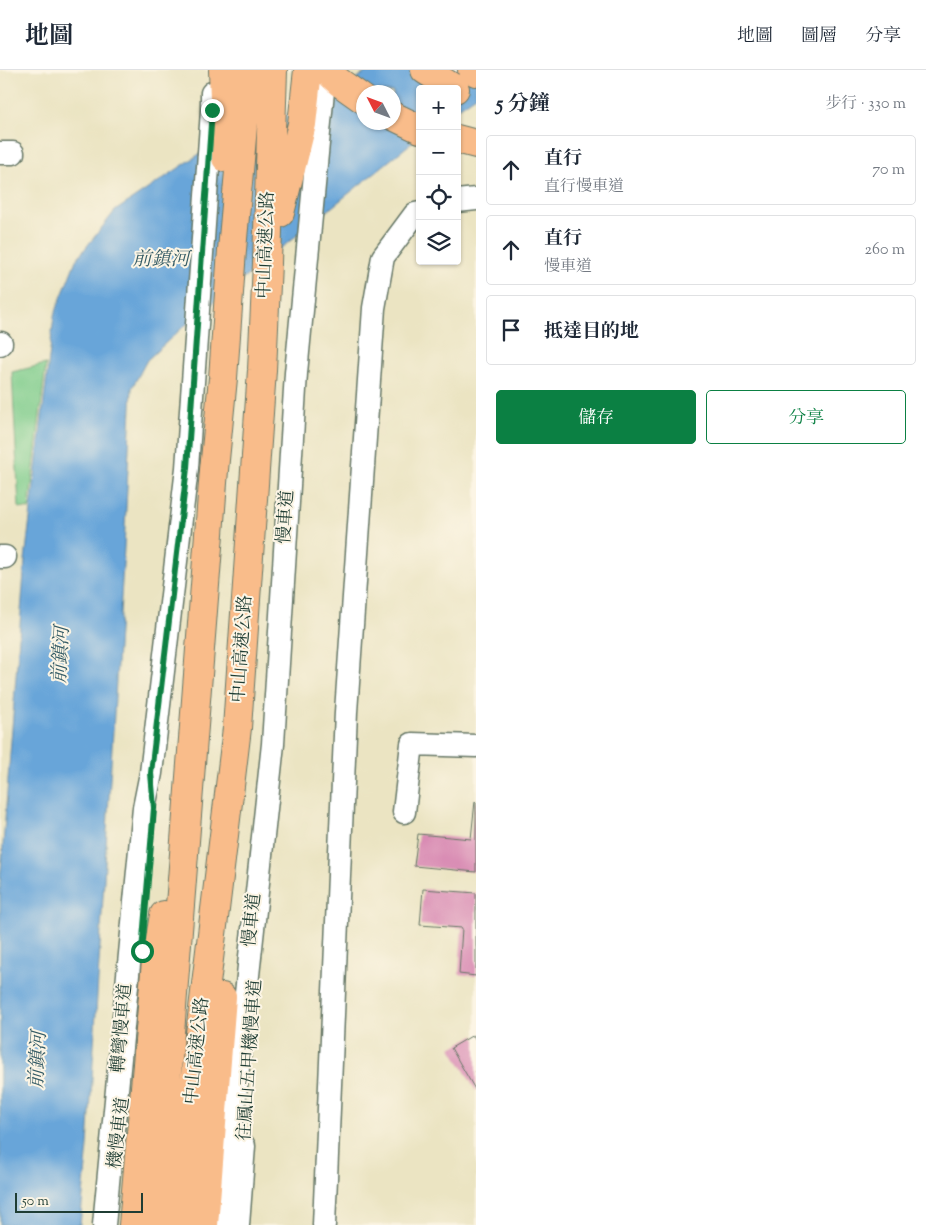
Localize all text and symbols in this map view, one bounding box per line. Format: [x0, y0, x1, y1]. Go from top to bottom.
text: 地圖 [25, 20, 73, 54]
text: 地圖 [737, 24, 773, 50]
text: 圖層 [801, 24, 837, 50]
text: 分享 [865, 24, 901, 50]
north arrow [356, 85, 401, 130]
map controls [416, 85, 461, 265]
button: + [416, 85, 461, 130]
text: 5 分鐘 [496, 90, 550, 120]
text: 步行 · 330 m [825, 93, 906, 116]
route end [201, 99, 224, 122]
button: − [416, 130, 461, 175]
text: 直行 [544, 146, 582, 173]
icon: ahead [497, 156, 525, 184]
text: 70 m [872, 159, 905, 182]
button: locate [416, 175, 461, 220]
text: 直行慢車道 [544, 176, 624, 199]
street label: 中山高速公路 [252, 191, 282, 299]
button: layers [416, 220, 461, 265]
text: 直行 [544, 226, 582, 253]
icon: ahead [497, 236, 525, 264]
text: 260 m [864, 239, 905, 262]
water label: 前鎮河 [132, 247, 192, 274]
text: 慢車道 [544, 256, 592, 279]
icon: arrive [497, 316, 525, 344]
text: 抵達目的地 [544, 319, 639, 346]
button: 儲存 [496, 390, 696, 444]
button: 分享 [706, 390, 906, 444]
street label: 慢車道 [272, 489, 302, 545]
street label: 中山高速公路 [226, 594, 260, 704]
water label: 前鎮河 [47, 623, 77, 684]
street label: 慢車道 [237, 892, 269, 948]
route start [131, 940, 154, 963]
street label: 往鳳山五甲機慢車道 [232, 978, 270, 1142]
street label: 轉彎慢車道 [106, 982, 140, 1074]
street label: 中山高速公路 [179, 996, 217, 1106]
water label: 前鎮河 [24, 1028, 54, 1089]
street label: 機慢車道 [103, 1096, 137, 1170]
scale bar [15, 1190, 142, 1213]
text: 50 m [22, 1192, 49, 1212]

